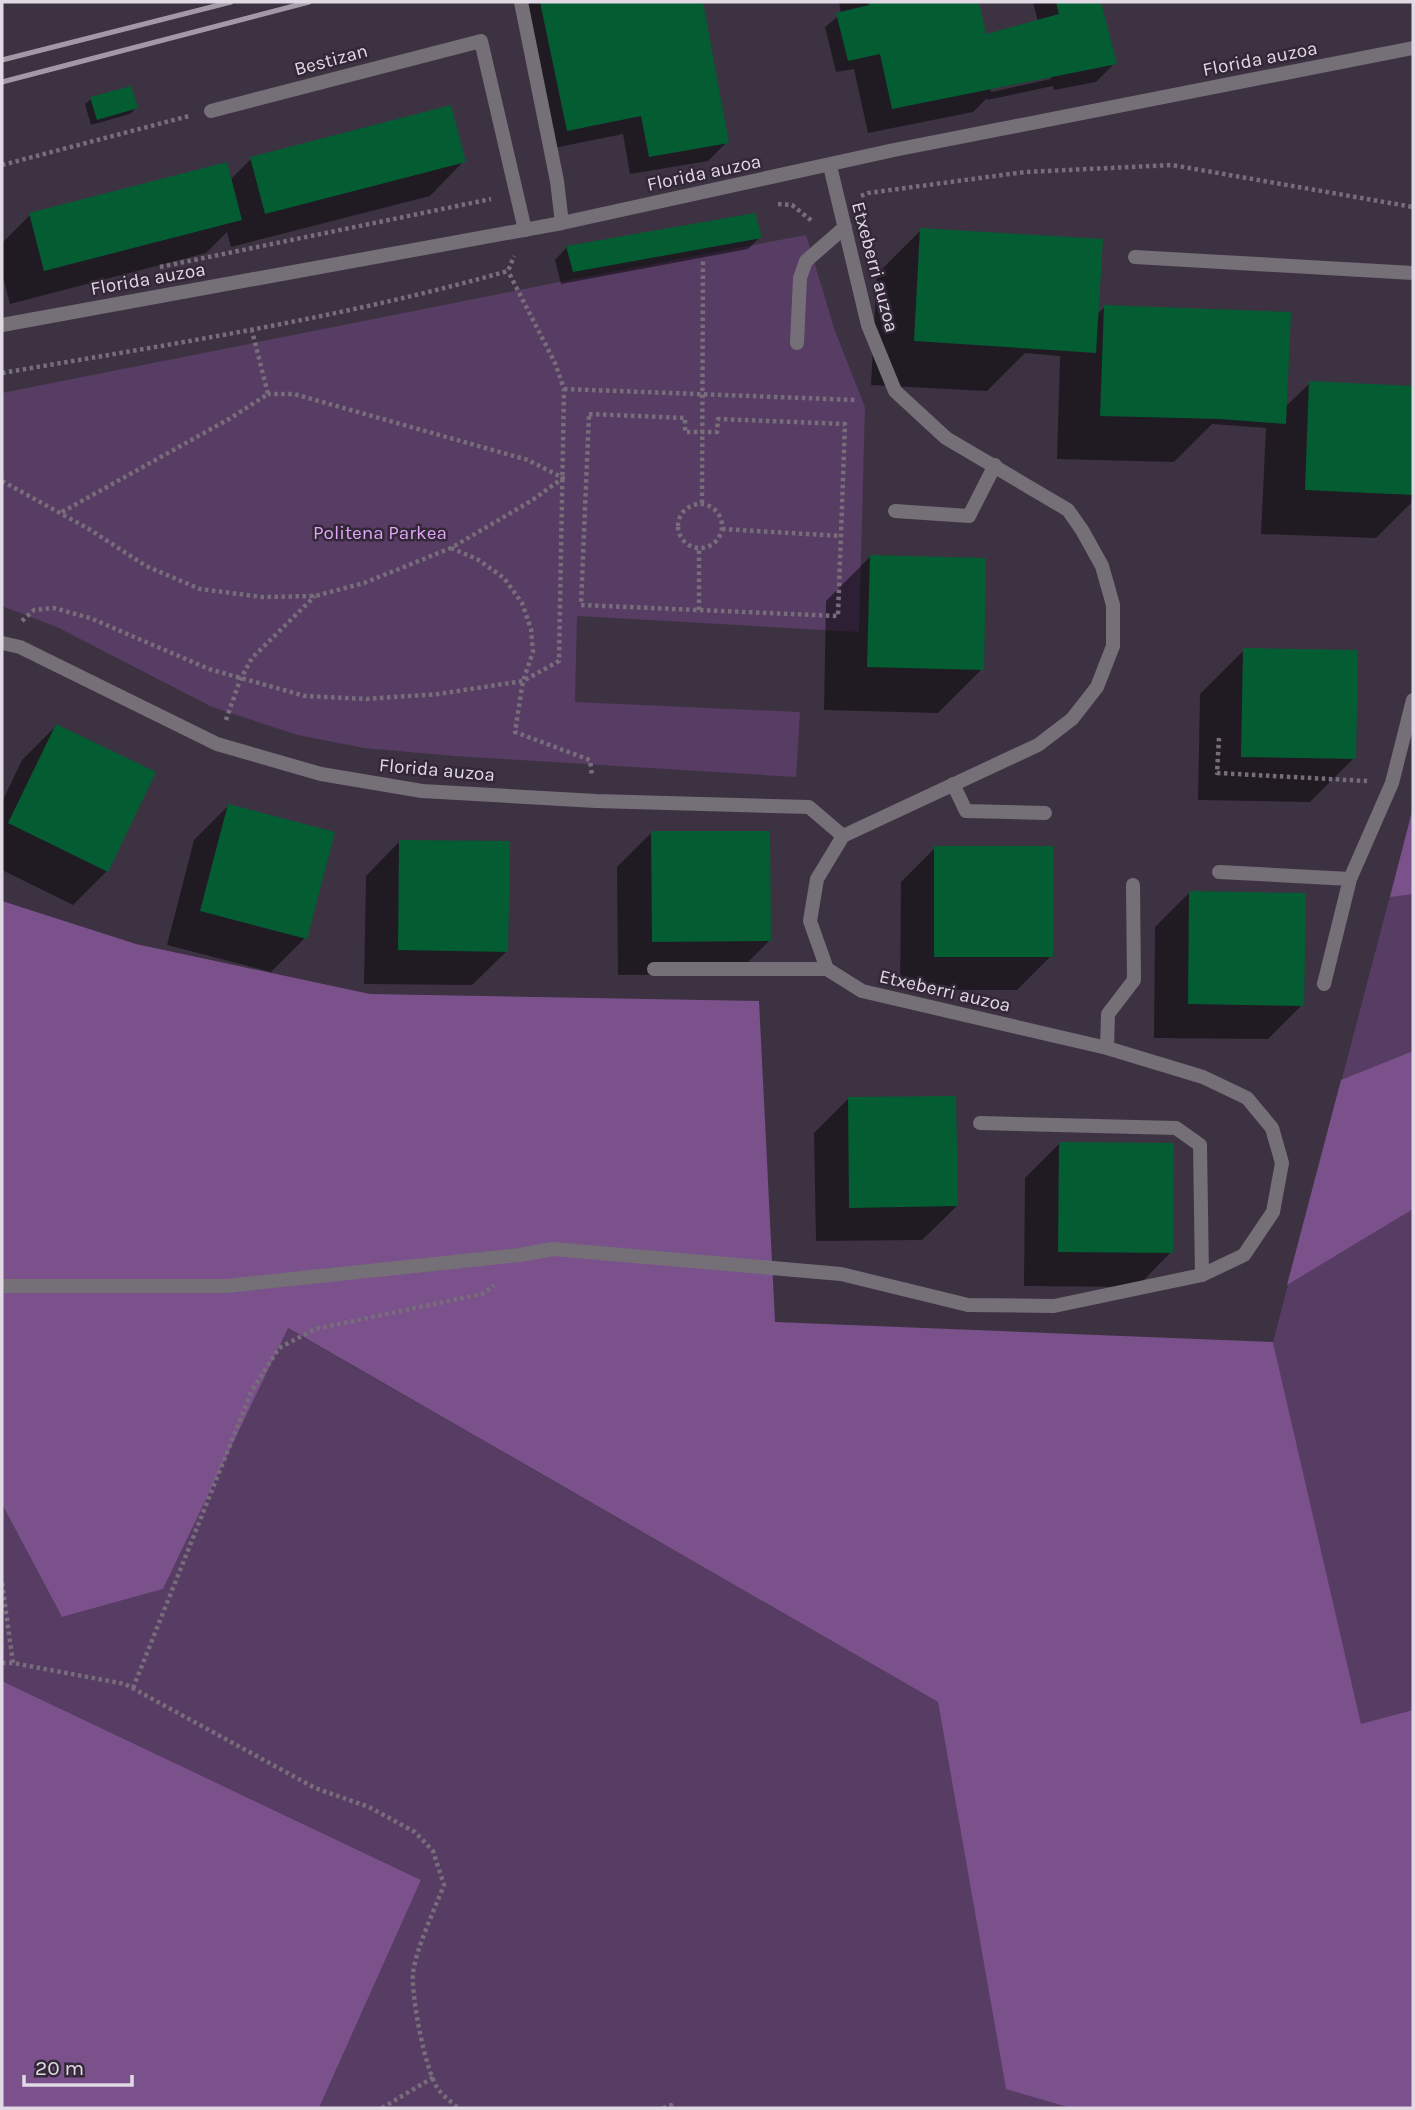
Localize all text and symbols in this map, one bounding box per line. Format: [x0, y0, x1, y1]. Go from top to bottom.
street label: Florida auzoa [1201, 37, 1319, 81]
street label: Bestizan [292, 40, 370, 80]
street label: Florida auzoa [645, 150, 763, 196]
street label: Etxeberri auzoa [847, 199, 903, 335]
street label: Florida auzoa [89, 258, 207, 300]
park label: Politena Parkea [313, 522, 447, 544]
street label: Florida auzoa [378, 754, 496, 786]
street label: Etxeberri auzoa [877, 965, 1013, 1017]
scale bar [24, 2044, 133, 2088]
text: 20 m [35, 2056, 84, 2080]

